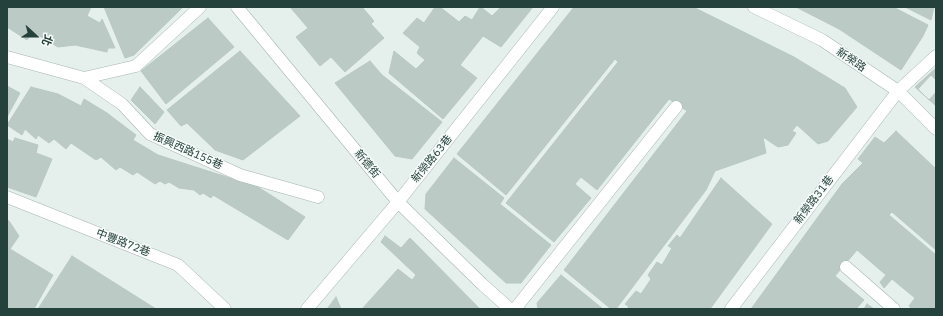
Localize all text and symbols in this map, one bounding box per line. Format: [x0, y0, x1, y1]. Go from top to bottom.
north arrow [16, 16, 56, 56]
text: 北 [39, 33, 56, 48]
street label: 新榮路 [834, 45, 868, 75]
street label: 振興西路155巷 [151, 130, 225, 172]
street label: 新榮路63巷 [409, 133, 455, 185]
street label: 新德街 [351, 147, 383, 181]
street label: 新榮路31巷 [792, 173, 836, 227]
street label: 中豐路72巷 [94, 227, 152, 259]

